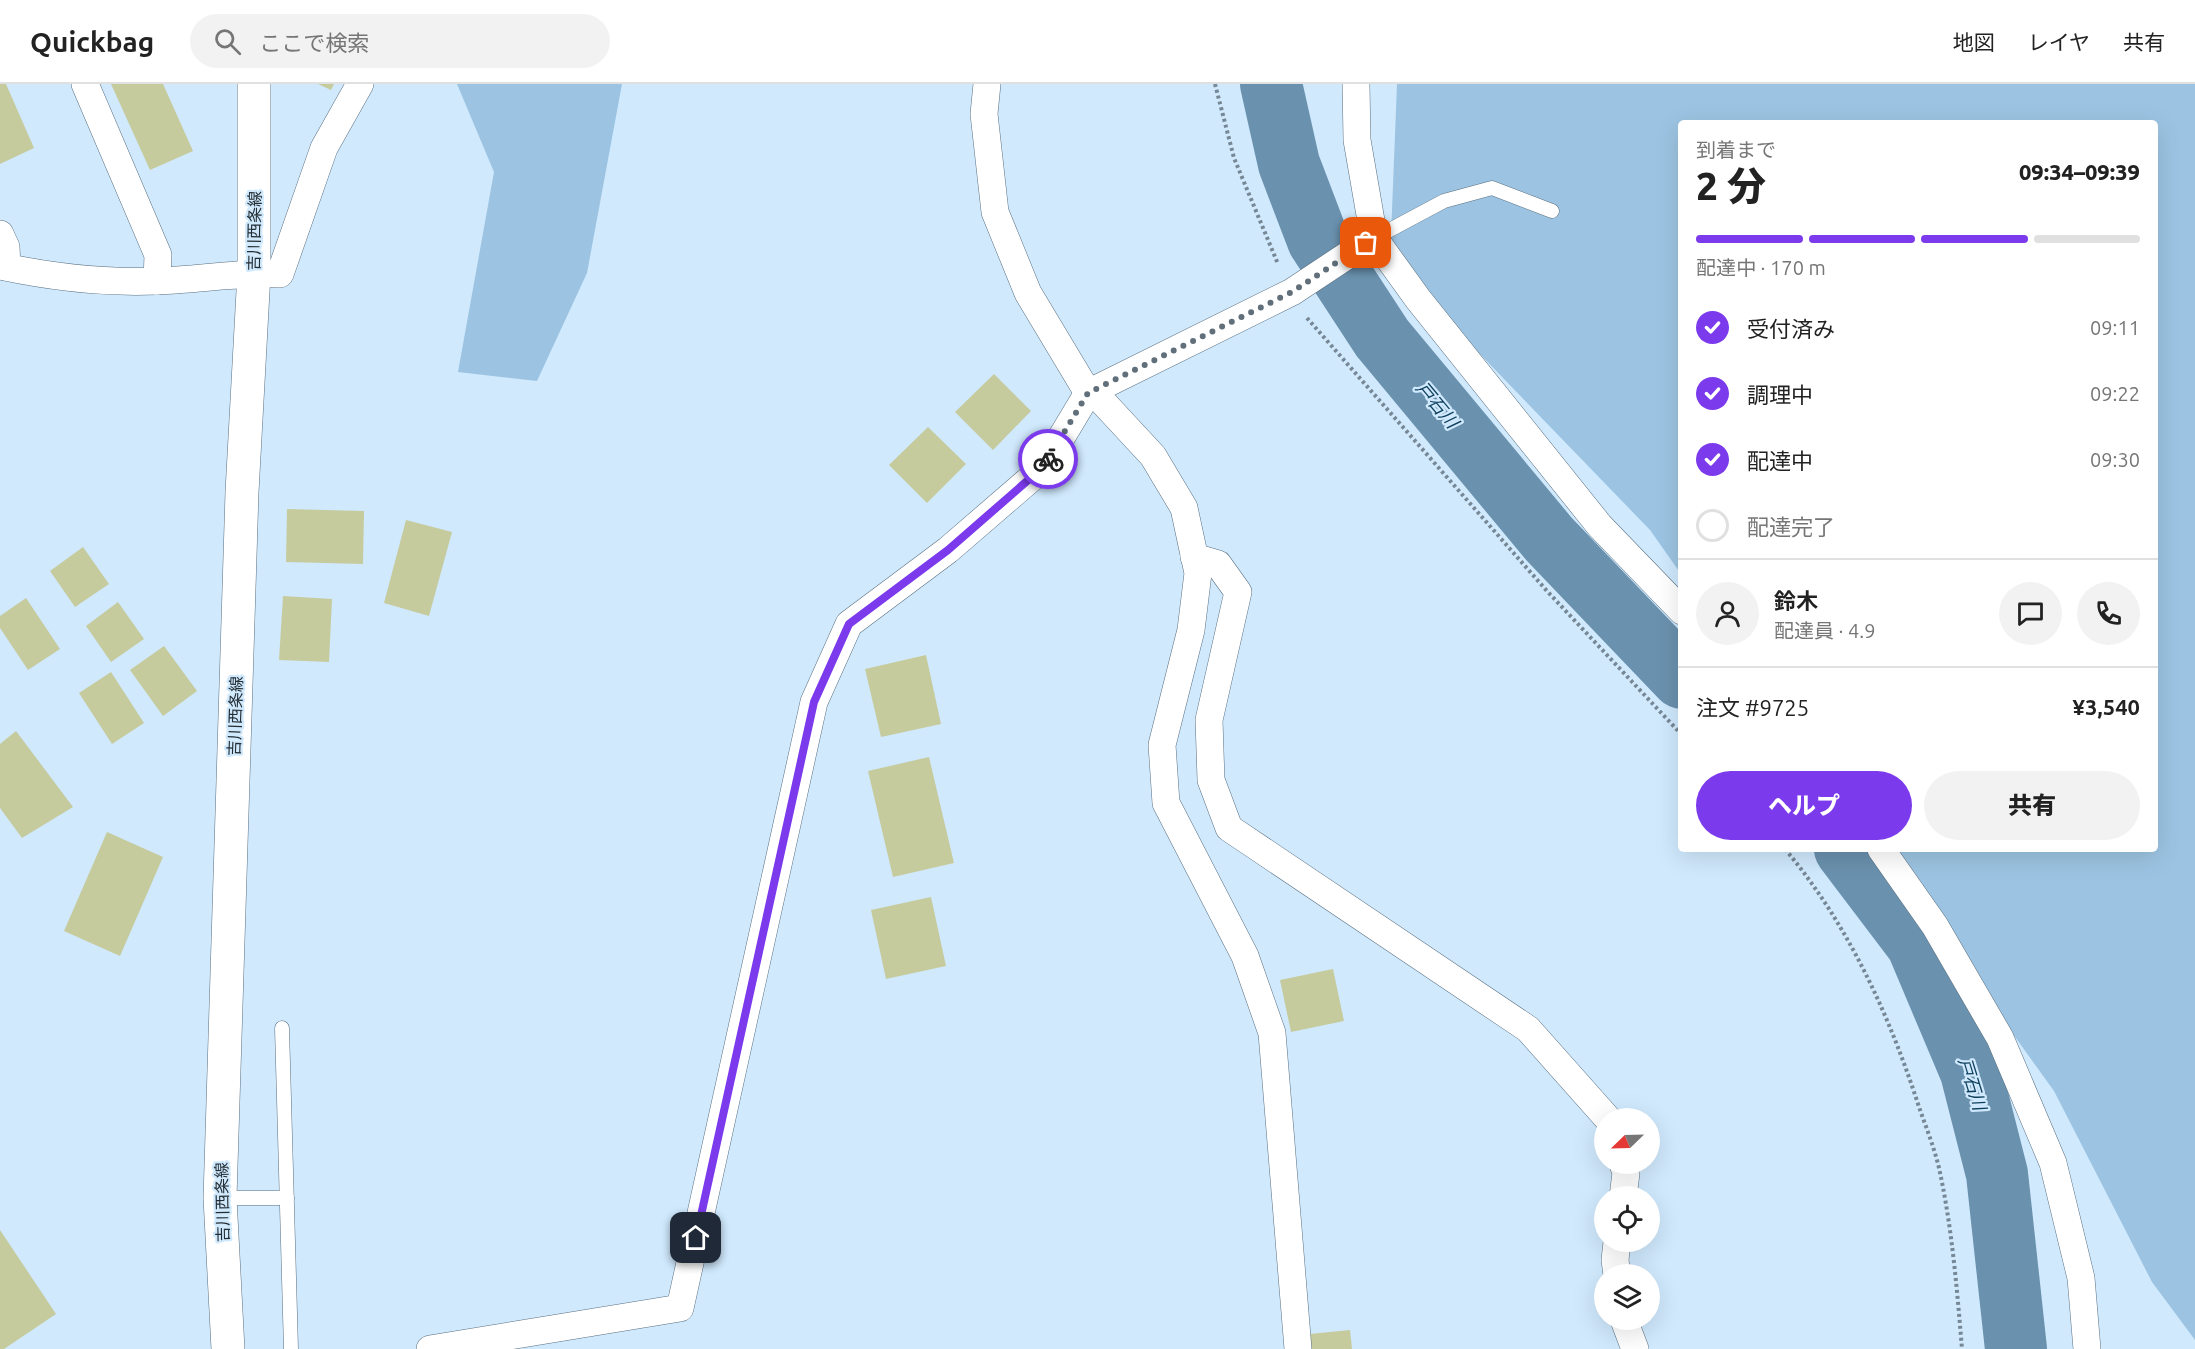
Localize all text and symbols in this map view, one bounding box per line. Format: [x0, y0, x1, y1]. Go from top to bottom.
search box [190, 14, 610, 68]
icon: search [211, 25, 244, 58]
text: Quickbag [30, 26, 154, 57]
text: ここで検索 [259, 30, 369, 55]
text: 地図 [1953, 30, 1995, 54]
text: レイヤ [2028, 30, 2090, 54]
text: 共有 [2123, 30, 2165, 54]
text: 到着まで [1696, 138, 1776, 161]
text: 09:34–09:39 [2019, 159, 2140, 184]
text: 2 分 [1696, 164, 1766, 207]
street label: 吉川西条線 [244, 191, 264, 271]
pin [1340, 217, 1391, 268]
icon: bag [1349, 226, 1382, 259]
text: 配達中 · 170 m [1696, 256, 1826, 279]
icon: check [1696, 311, 1729, 344]
text: 受付済み [1747, 316, 1835, 341]
text: 09:11 [2090, 316, 2140, 339]
water label: 戸石川 [1413, 377, 1464, 433]
icon: check [1696, 377, 1729, 410]
text: 調理中 [1747, 382, 1813, 407]
text: 09:22 [2090, 382, 2140, 405]
courier [1018, 429, 1078, 489]
icon: bike [1032, 443, 1065, 476]
icon: check [1696, 443, 1729, 476]
text: 配達中 [1747, 448, 1813, 473]
text: 09:30 [2090, 448, 2140, 471]
text: 配達完了 [1747, 514, 1835, 539]
button: person [1696, 582, 1759, 645]
button: chat [1999, 582, 2062, 645]
button: phone [2077, 582, 2140, 645]
text: 鈴木 [1774, 588, 1818, 613]
text: 配達員 · 4.9 [1774, 619, 1876, 642]
street label: 吉川西条線 [225, 676, 245, 756]
text: ¥3,540 [2073, 694, 2140, 719]
text: 注文 #9725 [1696, 695, 1809, 720]
button: ヘルプ [1696, 771, 1912, 840]
button: 共有 [1924, 771, 2140, 840]
water label: 戸石川 [1955, 1055, 1991, 1114]
north arrow [1594, 1108, 1660, 1174]
map controls [1594, 1108, 1660, 1330]
street label: 吉川西条線 [212, 1162, 232, 1242]
button: locate [1594, 1186, 1660, 1252]
pin [670, 1212, 721, 1263]
icon: home [679, 1221, 712, 1254]
button: layers [1594, 1264, 1660, 1330]

